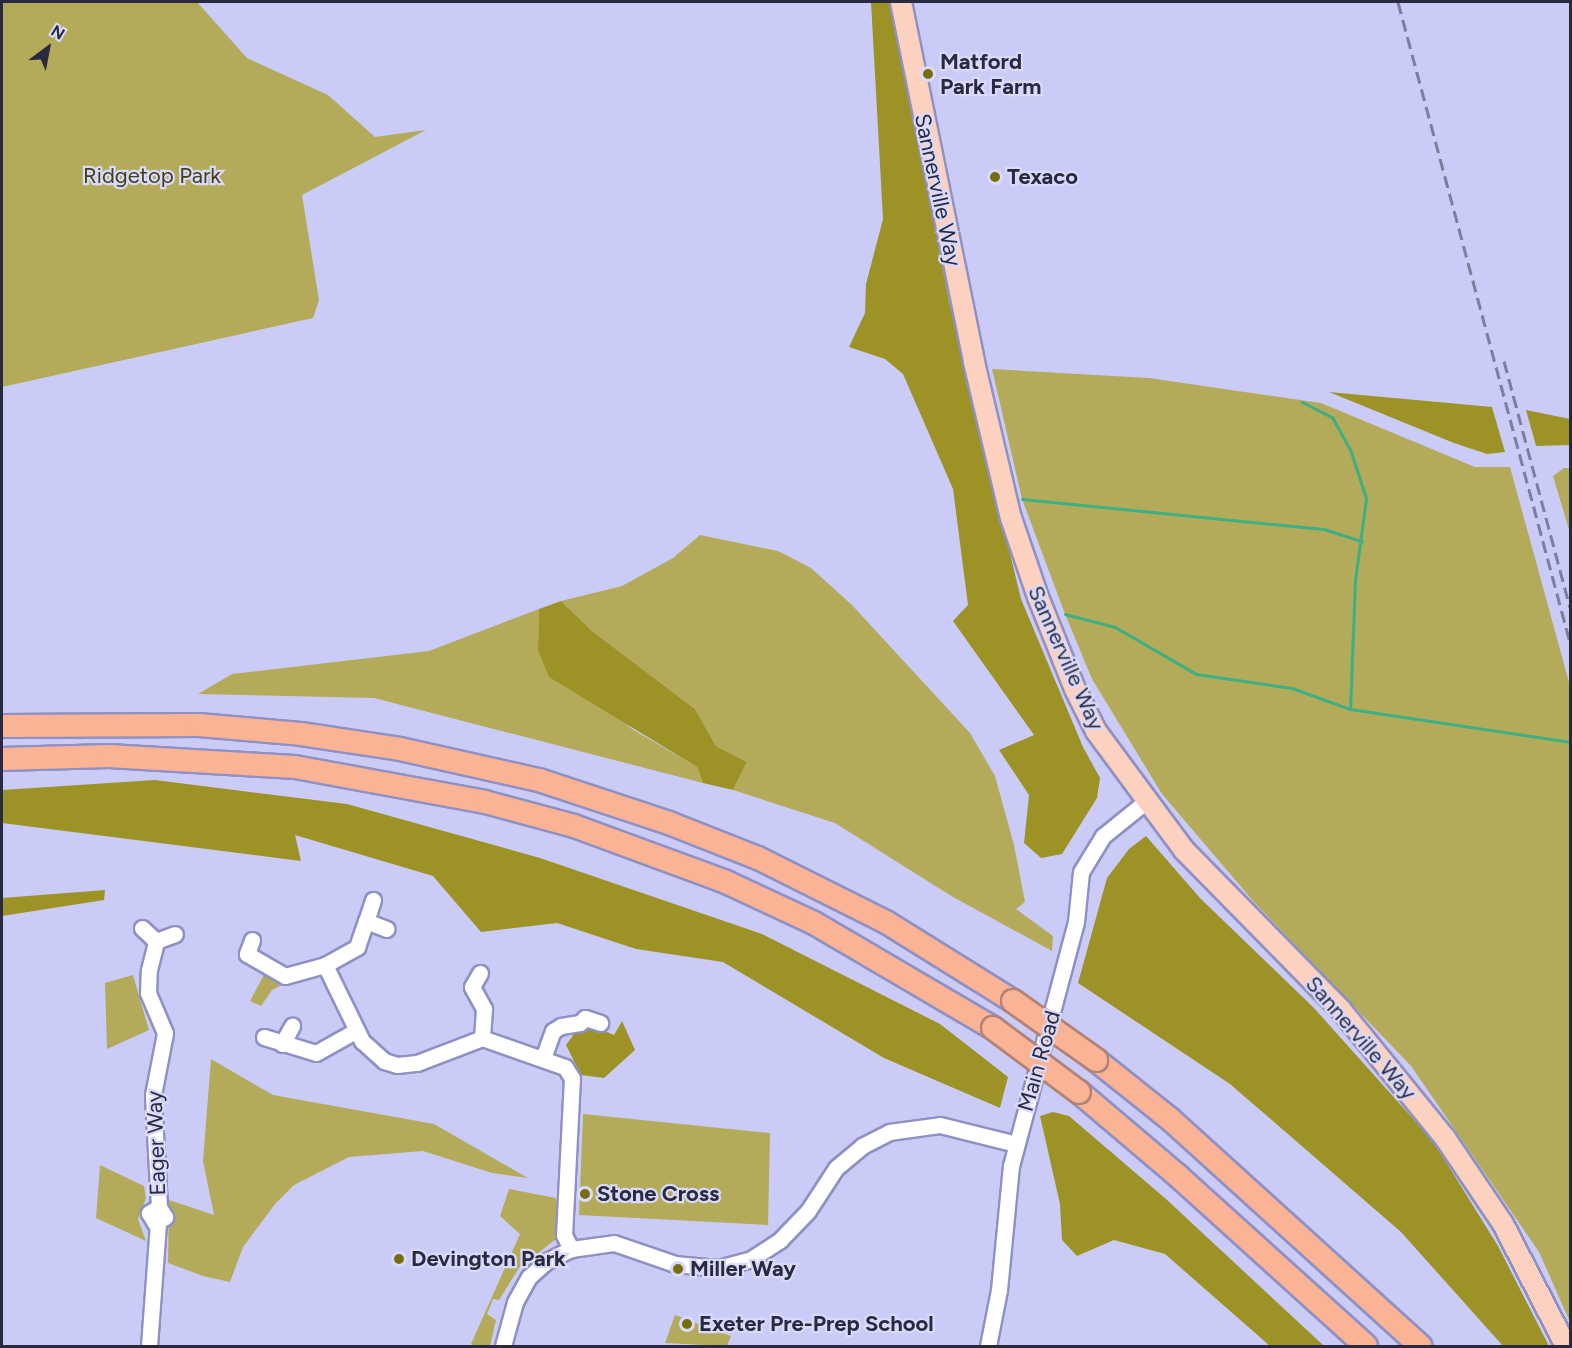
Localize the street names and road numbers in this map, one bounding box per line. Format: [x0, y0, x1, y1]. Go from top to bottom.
street label: Sannerville Way [909, 111, 967, 269]
street label: Sannerville Way [1022, 582, 1110, 734]
street label: Sannerville Way [1300, 971, 1422, 1105]
street label: Main Road [1012, 1008, 1066, 1114]
street label: Eager Way [141, 1090, 171, 1196]

